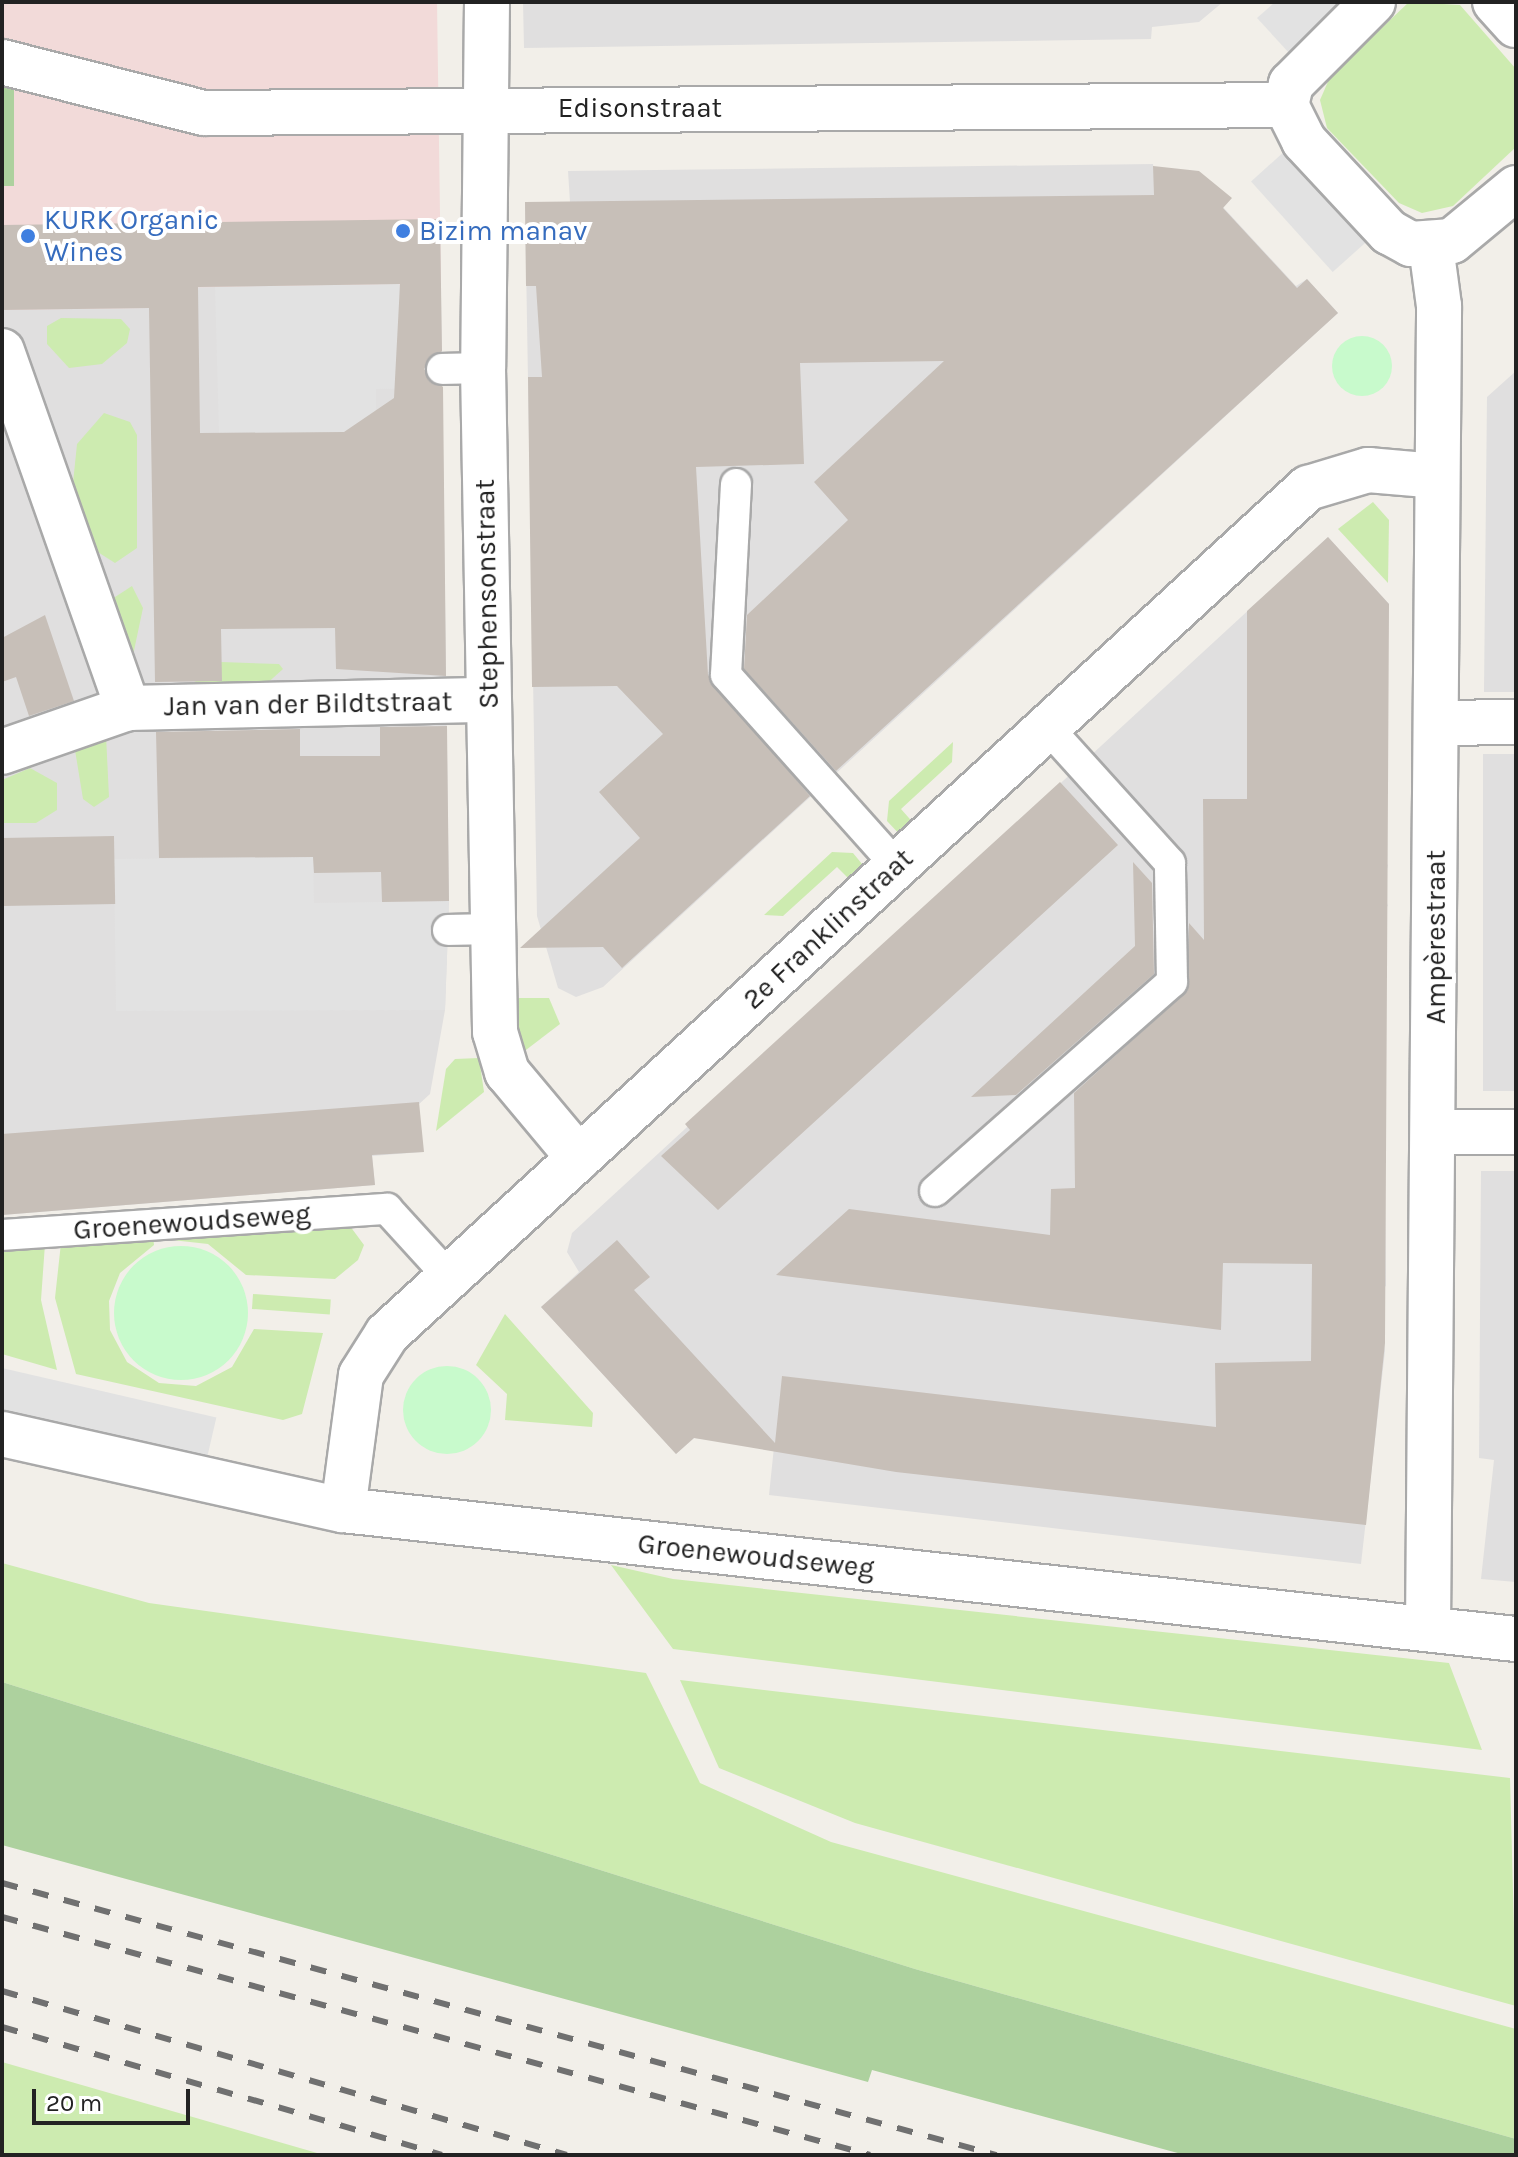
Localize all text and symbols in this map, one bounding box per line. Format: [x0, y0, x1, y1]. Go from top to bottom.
street label: Edisonstraat [558, 91, 722, 125]
place label: KURK Organic Wines [44, 203, 219, 269]
place label: Bizim manav [419, 214, 587, 248]
marker: Bizim manav [394, 222, 412, 240]
marker: KURK Organic Wines [19, 227, 37, 245]
street label: Stephensonstraat [468, 479, 506, 709]
street label: Jan van der Bildtstraat [164, 685, 452, 723]
street label: 2e Franklinstraat [736, 842, 920, 1016]
street label: Ampèrestraat [1419, 850, 1453, 1024]
street label: Groenewoudseweg [72, 1197, 312, 1247]
street label: Groenewoudseweg [636, 1527, 876, 1585]
scale bar [36, 2073, 194, 2123]
text: 20 m [46, 2089, 102, 2117]

